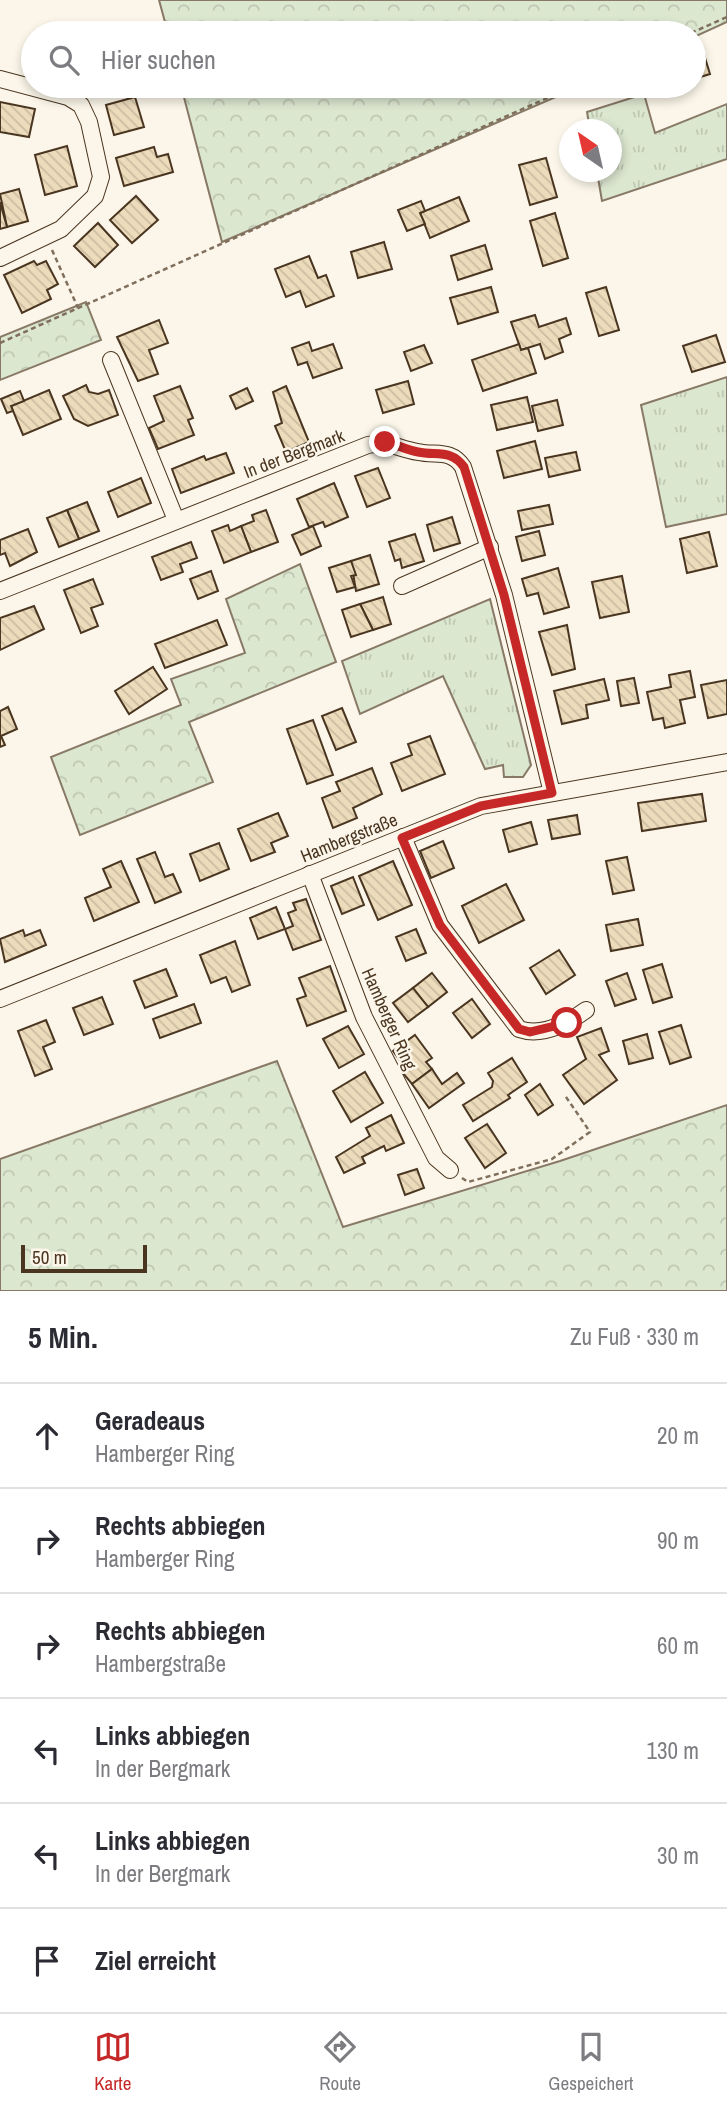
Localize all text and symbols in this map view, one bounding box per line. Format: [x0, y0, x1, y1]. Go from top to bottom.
search box [21, 21, 706, 98]
icon: search [45, 41, 83, 79]
text: Hier suchen [101, 42, 216, 77]
north arrow [559, 119, 622, 182]
street label: In der Bergmark [240, 423, 348, 484]
route end [369, 426, 400, 457]
street label: Hambergstraße [297, 807, 401, 868]
street label: Hamberger Ring [356, 964, 423, 1074]
route start [551, 1007, 582, 1038]
scale bar [21, 1242, 147, 1274]
text: 50 m [32, 1244, 67, 1270]
text: 5 Min. [28, 1317, 98, 1357]
text: Zu Fuß · 330 m [570, 1321, 699, 1352]
text: Geradeaus [95, 1403, 205, 1438]
icon: ahead [28, 1417, 66, 1455]
text: 20 m [657, 1420, 699, 1451]
text: Hamberger Ring [95, 1438, 234, 1469]
text: Rechts abbiegen [95, 1508, 266, 1543]
icon: right [28, 1522, 66, 1560]
text: 90 m [657, 1525, 699, 1556]
text: Hamberger Ring [95, 1543, 234, 1574]
text: Rechts abbiegen [95, 1613, 266, 1648]
icon: right [28, 1627, 66, 1665]
text: 60 m [657, 1630, 699, 1661]
text: Hambergstraße [95, 1648, 226, 1679]
text: Links abbiegen [95, 1718, 250, 1753]
icon: left [28, 1732, 66, 1770]
text: 130 m [647, 1735, 699, 1766]
text: In der Bergmark [95, 1753, 230, 1784]
text: Links abbiegen [95, 1823, 250, 1858]
icon: left [28, 1837, 66, 1875]
text: 30 m [657, 1840, 699, 1871]
text: In der Bergmark [95, 1858, 230, 1889]
icon: arrive [28, 1942, 66, 1980]
text: Ziel erreicht [95, 1943, 216, 1978]
tab: Karte [94, 2028, 132, 2096]
tab: Route [319, 2028, 361, 2096]
tab: Gespeichert [548, 2028, 633, 2096]

